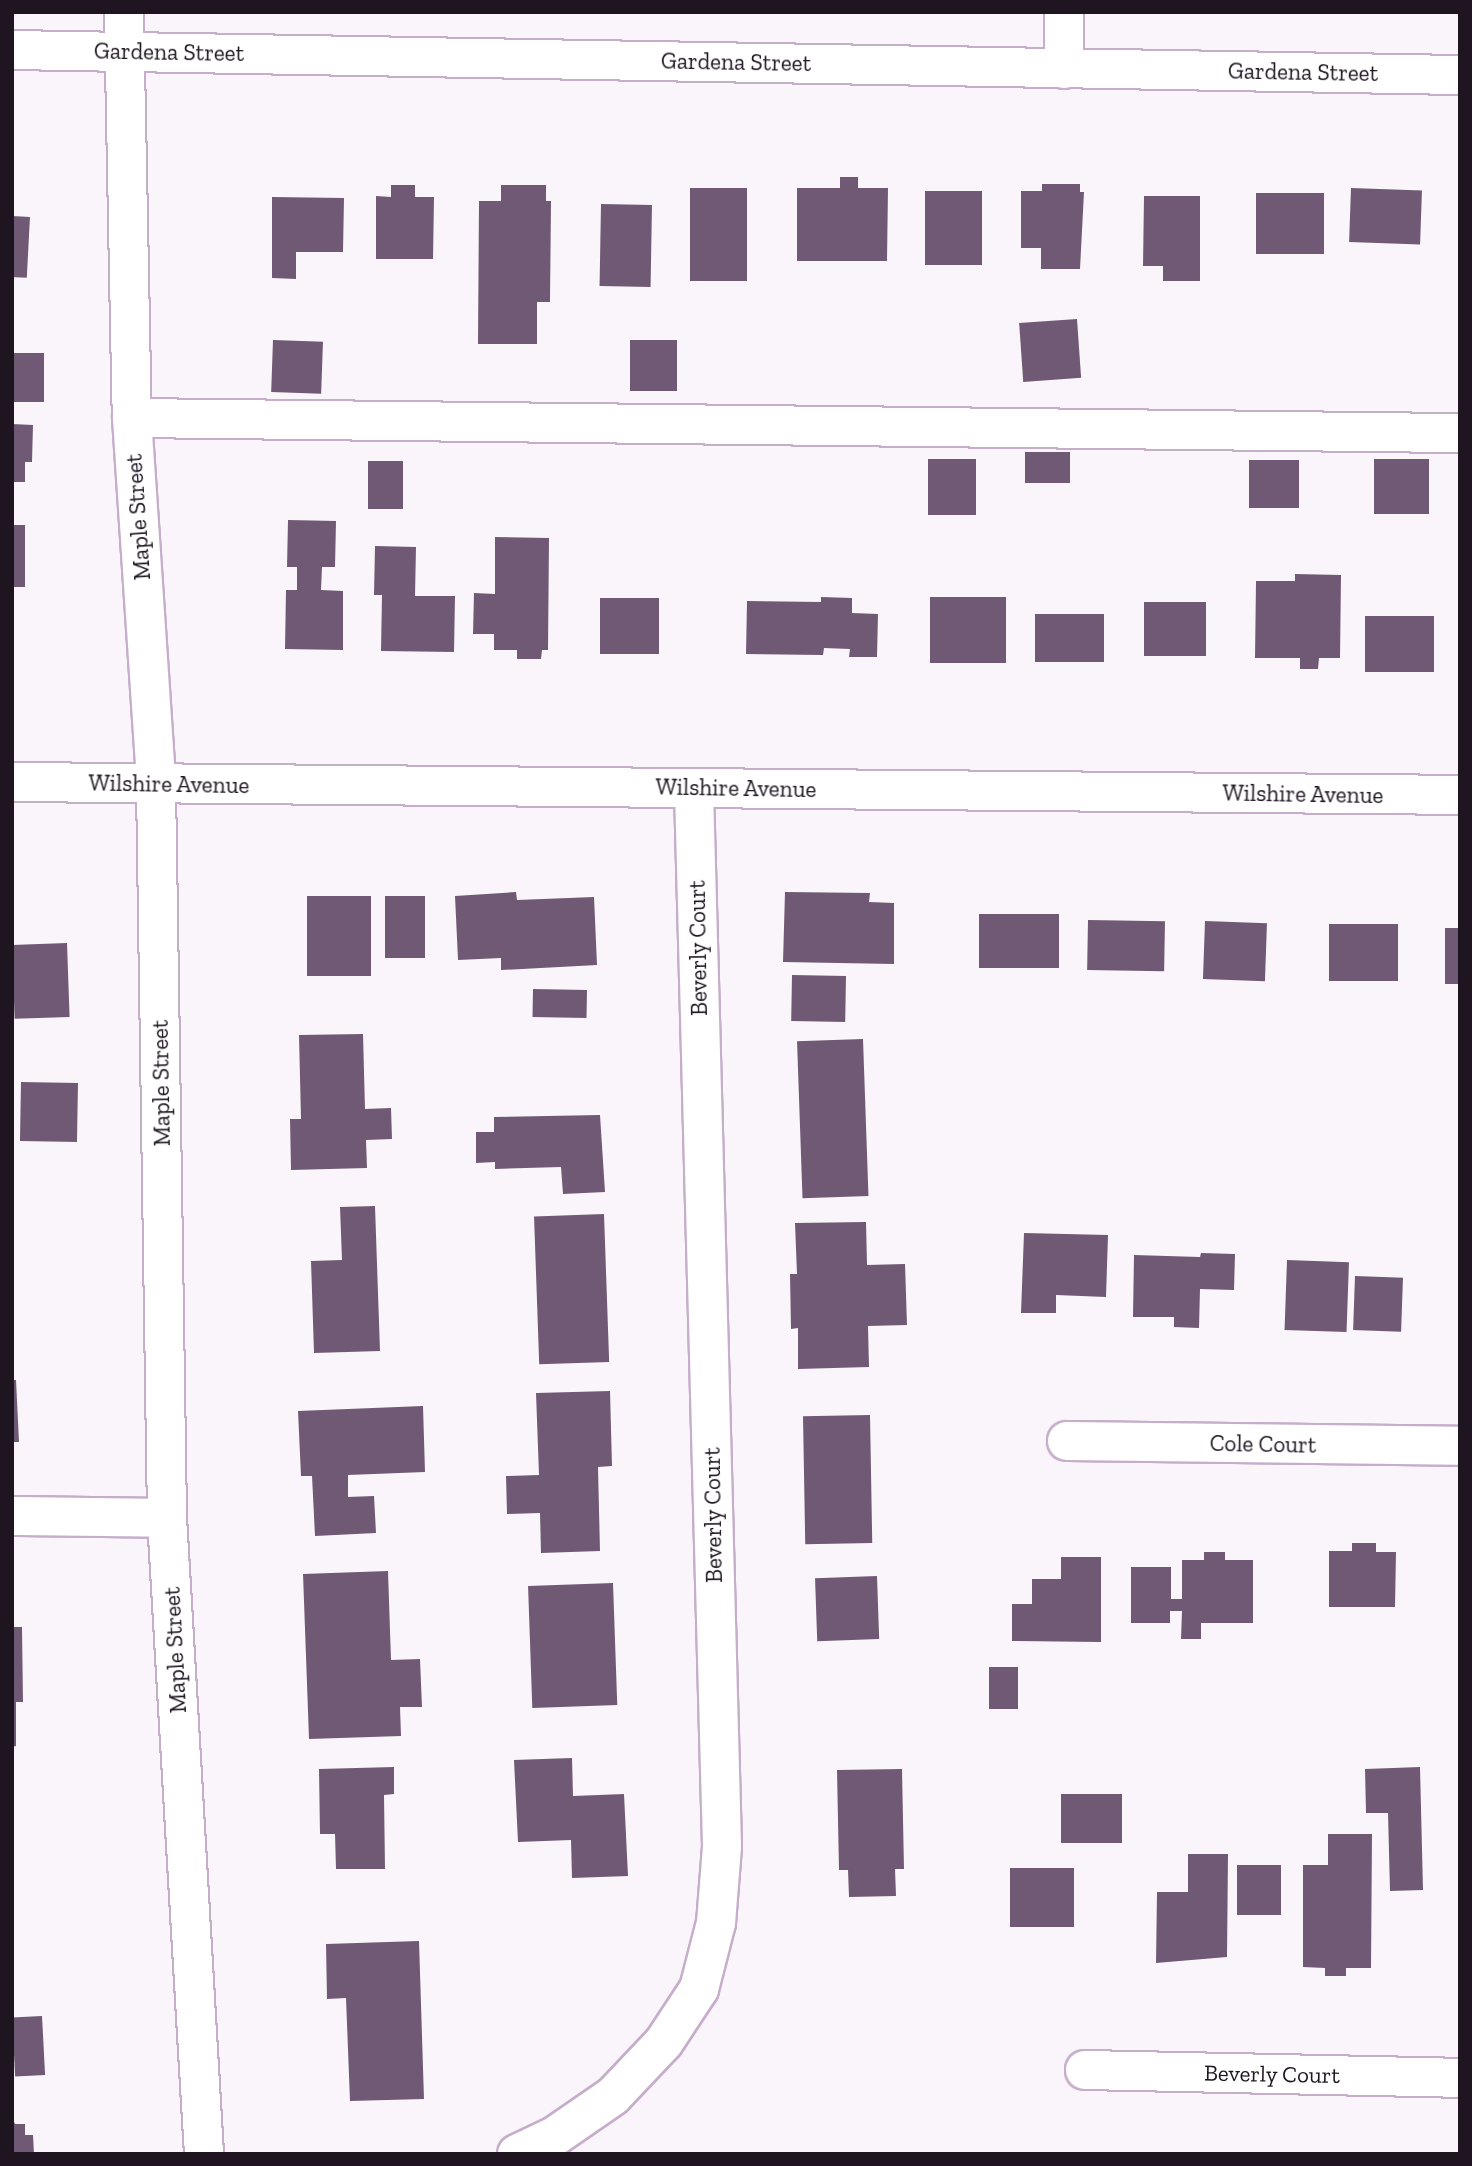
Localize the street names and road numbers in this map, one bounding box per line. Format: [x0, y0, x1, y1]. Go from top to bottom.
street label: Gardena Street [94, 37, 244, 67]
street label: Gardena Street [661, 47, 811, 77]
street label: Gardena Street [1228, 57, 1378, 87]
street label: Maple Street [120, 453, 156, 581]
street label: Wilshire Avenue [88, 769, 250, 799]
street label: Wilshire Avenue [655, 773, 817, 803]
street label: Wilshire Avenue [1222, 779, 1384, 809]
street label: Beverly Court [683, 880, 713, 1016]
street label: Maple Street [146, 1019, 176, 1147]
street label: Cole Court [1209, 1429, 1317, 1459]
street label: Beverly Court [698, 1447, 728, 1583]
street label: Maple Street [158, 1586, 192, 1714]
street label: Beverly Court [1204, 2059, 1340, 2089]

